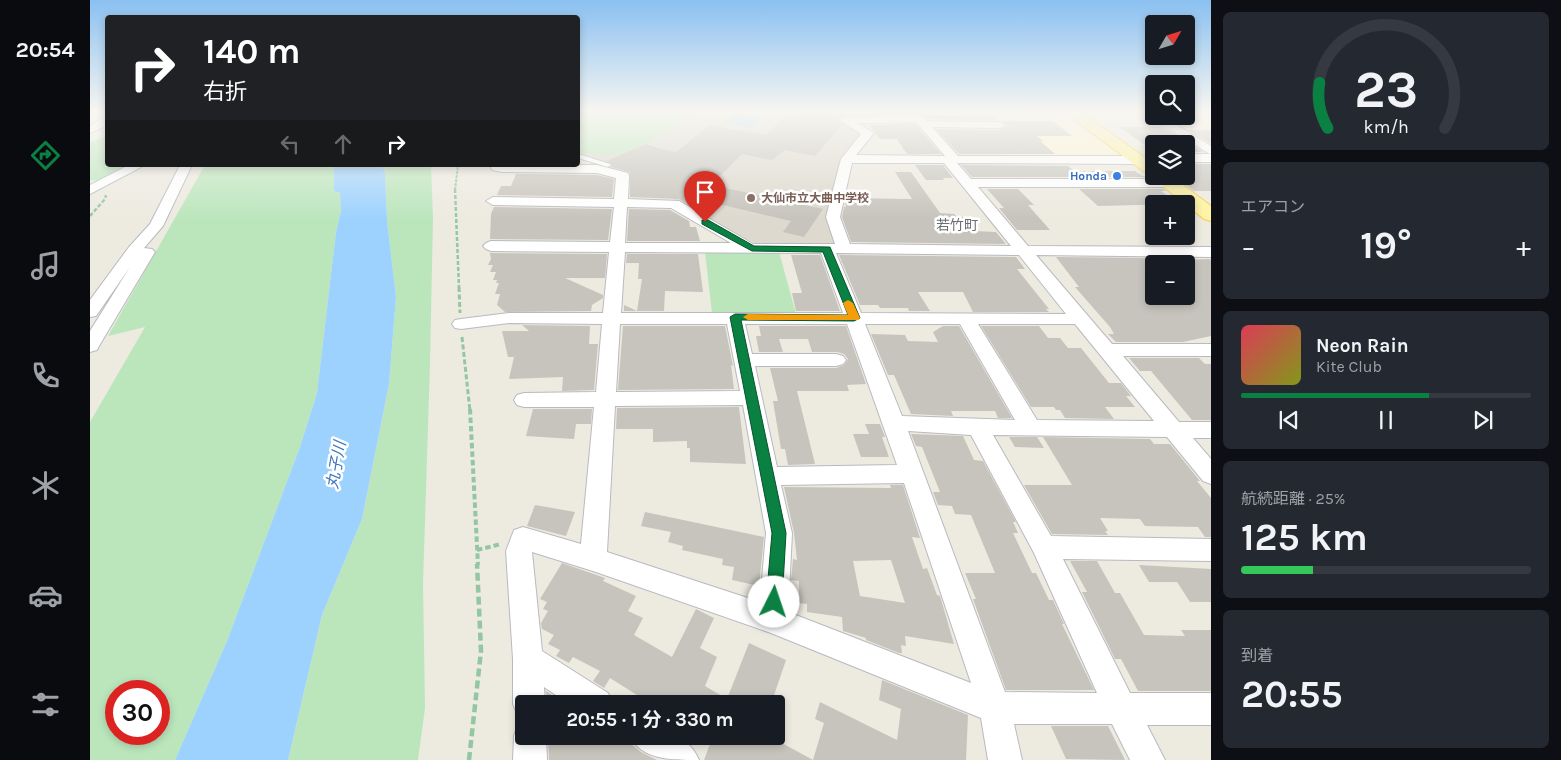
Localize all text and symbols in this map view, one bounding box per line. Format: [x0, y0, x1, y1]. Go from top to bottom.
north arrow [1145, 15, 1195, 65]
map controls [1145, 15, 1195, 305]
text: 140 m [203, 31, 301, 72]
icon: right [120, 35, 185, 100]
text: 20:54 [15, 37, 75, 63]
text: 23 [1354, 59, 1418, 120]
button: search [1145, 75, 1195, 125]
text: 右折 [203, 79, 247, 105]
text: km/h [1363, 117, 1409, 138]
icon: left [276, 130, 304, 158]
icon: ahead [329, 130, 357, 158]
icon: right [382, 130, 410, 158]
button: layers [1145, 135, 1195, 185]
icon: directions [28, 138, 63, 173]
place label: Honda [1070, 169, 1107, 183]
marker: Honda [1111, 170, 1123, 182]
pin [684, 171, 726, 222]
icon: arrive [691, 178, 719, 206]
place label: 大仙市立大曲中学校 [761, 191, 869, 205]
marker: 大仙市立大曲中学校 [745, 192, 757, 204]
button: + [1145, 195, 1195, 245]
text: エアコン [1241, 197, 1305, 216]
district label: 若竹町 [936, 217, 978, 234]
text: 19° [1360, 223, 1412, 268]
text: − [1241, 230, 1256, 263]
text: + [1516, 230, 1531, 263]
icon: music [28, 248, 63, 283]
button: − [1145, 255, 1195, 305]
text: Neon Rain [1316, 335, 1409, 357]
text: Kite Club [1316, 357, 1382, 376]
icon: phone [28, 358, 63, 393]
icon: previous [1275, 406, 1303, 434]
icon: pause [1372, 406, 1400, 434]
icon: next [1469, 406, 1497, 434]
water label: 丸子川 [322, 438, 350, 490]
icon: climate [28, 468, 63, 503]
text: 航続距離 · 25% [1241, 489, 1345, 508]
text: 125 km [1241, 515, 1368, 560]
position arrow [747, 575, 799, 627]
icon: car [28, 578, 63, 613]
text: 到着 [1241, 646, 1273, 665]
text: 20:55 [1241, 672, 1343, 717]
speed limit sign: 30 [105, 680, 170, 745]
icon: filters [28, 687, 63, 722]
text: 20:55 · 1 分 · 330 m [566, 709, 734, 731]

